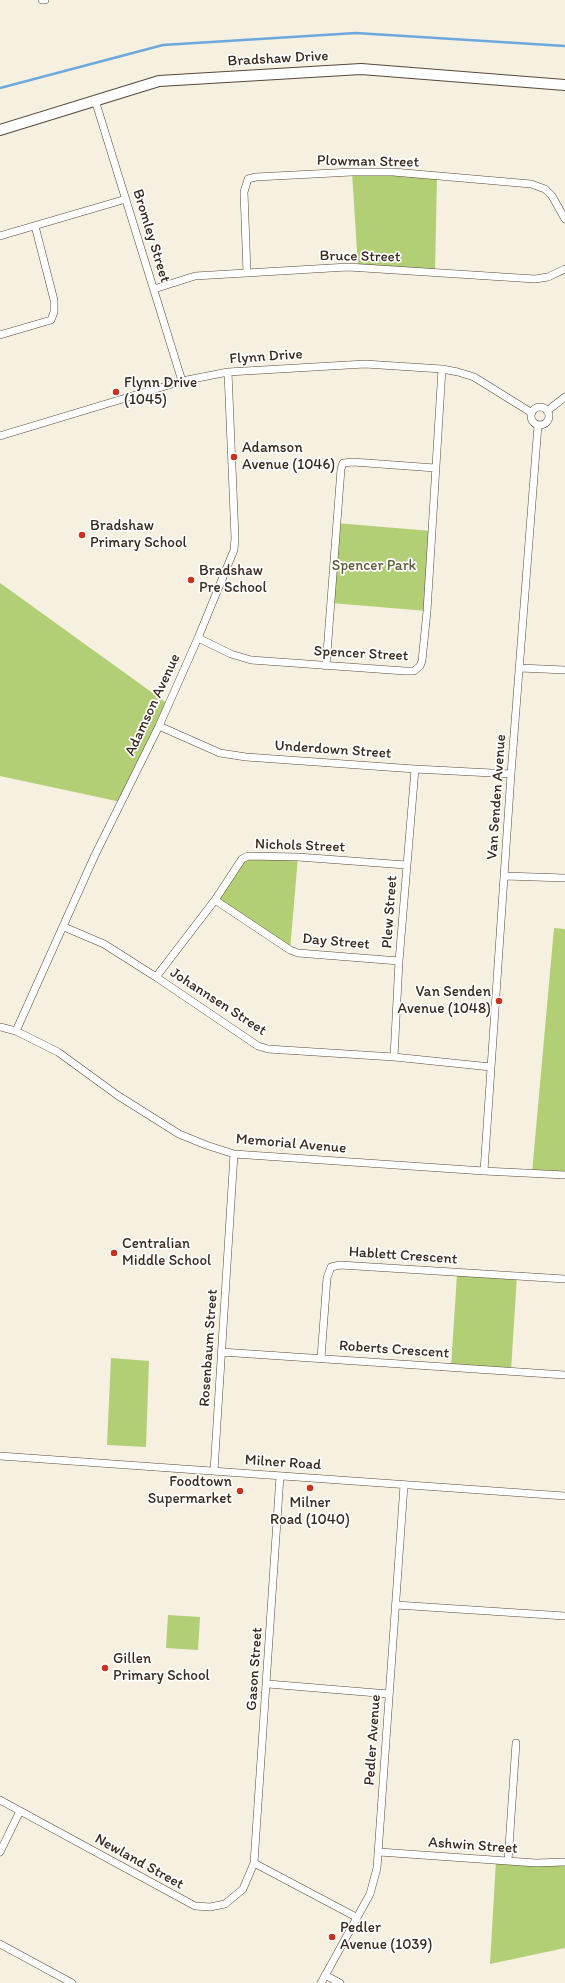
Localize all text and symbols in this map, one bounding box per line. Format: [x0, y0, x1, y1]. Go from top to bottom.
street label: Bradshaw Drive [227, 47, 329, 71]
street label: Plowman Street [317, 152, 419, 172]
street label: Bromley Street [128, 187, 174, 285]
street label: Bruce Street [319, 247, 401, 267]
street label: Flynn Drive [229, 345, 303, 369]
place label: Flynn Drive (1045) [124, 374, 197, 409]
marker: Flynn Drive (1045) [111, 387, 121, 397]
place label: Adamson Avenue (1046) [242, 439, 335, 474]
marker: Adamson Avenue (1046) [229, 452, 239, 462]
place label: Bradshaw Primary School [90, 517, 187, 552]
marker: Bradshaw Primary School [77, 530, 87, 540]
park label: Spencer Park [332, 557, 416, 575]
place label: Bradshaw Pre School [199, 562, 267, 597]
marker: Bradshaw Pre School [186, 575, 196, 585]
street label: Spencer Street [313, 643, 409, 665]
street label: Adamson Avenue [121, 651, 185, 759]
street label: Van Senden Avenue [484, 734, 510, 860]
street label: Underdown Street [274, 737, 392, 763]
street label: Nichols Street [255, 835, 345, 857]
street label: Plew Street [378, 875, 402, 949]
street label: Day Street [302, 930, 370, 954]
street label: Johannsen Street [166, 964, 270, 1040]
place label: Van Senden Avenue (1048) [398, 983, 491, 1018]
marker: Van Senden Avenue (1048) [494, 996, 504, 1006]
street label: Memorial Avenue [235, 1130, 347, 1158]
place label: Centralian Middle School [122, 1235, 211, 1270]
street label: Hablett Crescent [348, 1243, 458, 1269]
marker: Centralian Middle School [109, 1248, 119, 1258]
street label: Rosenbaum Street [196, 1289, 222, 1407]
street label: Roberts Crescent [338, 1337, 450, 1363]
street label: Milner Road [244, 1451, 322, 1475]
place label: Foodtown Supermarket [148, 1473, 232, 1508]
marker: Milner Road (1040) [305, 1483, 315, 1493]
marker: Foodtown Supermarket [235, 1486, 245, 1496]
place label: Milner Road (1040) [270, 1494, 350, 1529]
street label: Gason Street [243, 1627, 267, 1711]
place label: Gillen Primary School [113, 1650, 210, 1685]
marker: Gillen Primary School [100, 1663, 110, 1673]
street label: Pedler Avenue [361, 1694, 385, 1786]
street label: Newland Street [91, 1830, 187, 1894]
street label: Ashwin Street [428, 1834, 518, 1858]
place label: Pedler Avenue (1039) [340, 1919, 432, 1954]
marker: Pedler Avenue (1039) [327, 1932, 337, 1942]

